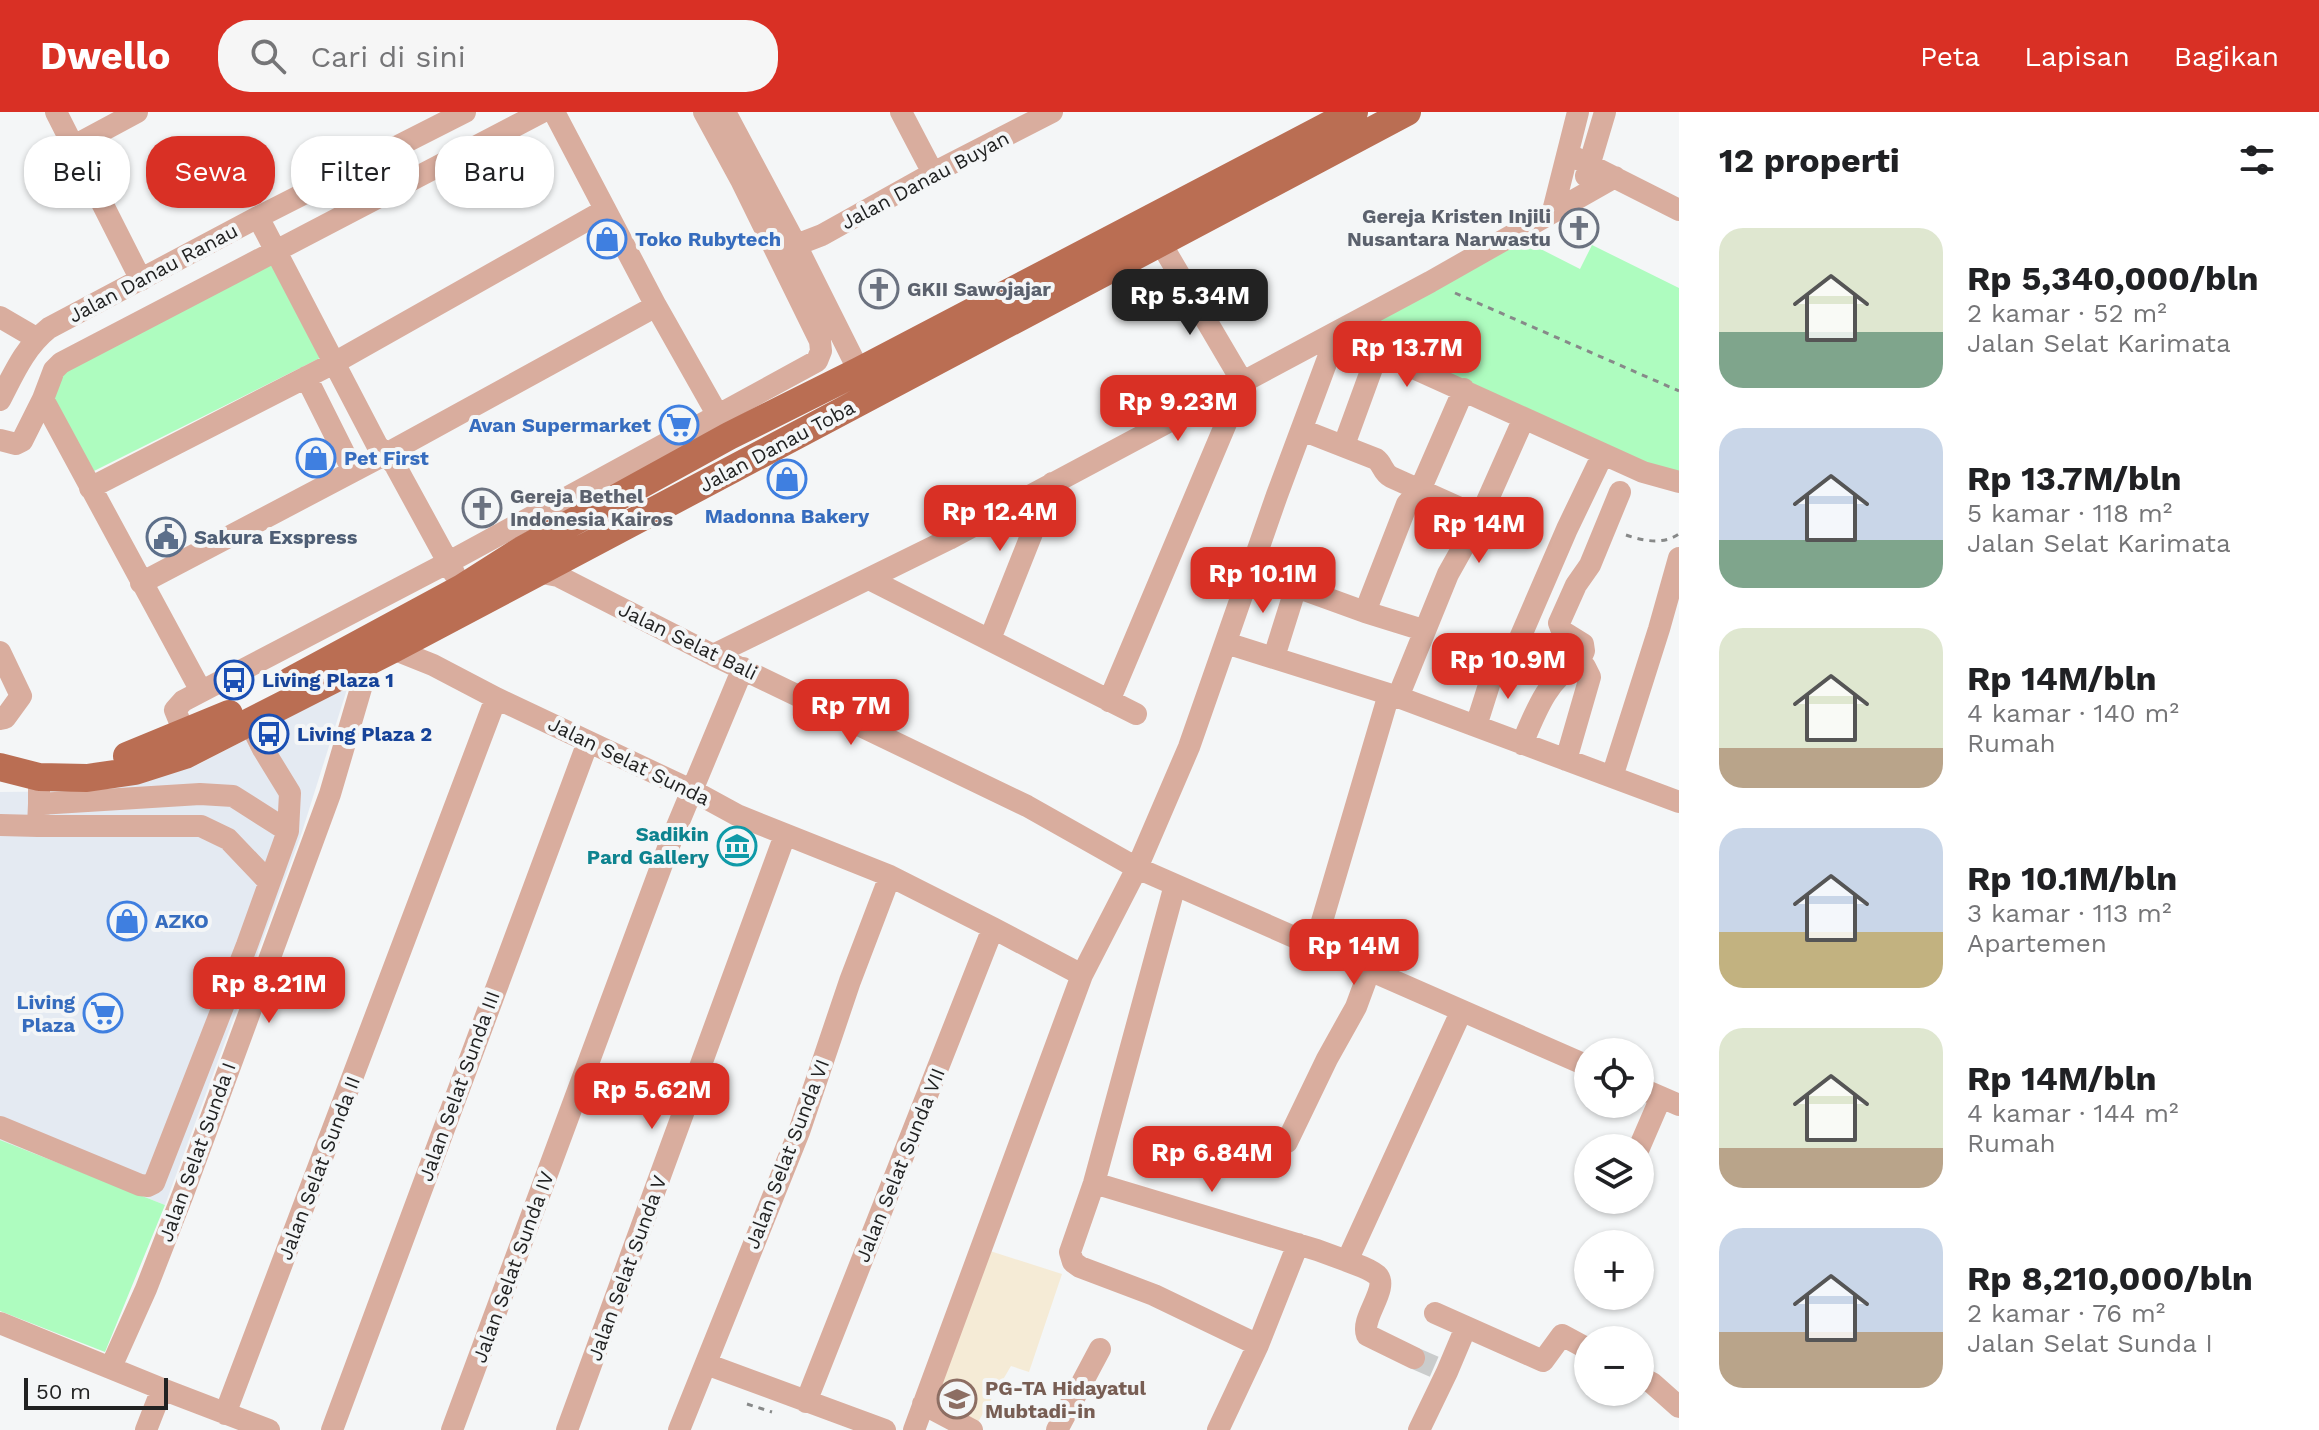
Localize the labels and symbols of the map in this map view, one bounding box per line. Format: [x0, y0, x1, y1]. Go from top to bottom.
street label: Jalan Danau Buyan [837, 126, 1013, 234]
place label: Gereja Kristen Injili Nusantara Narwastu [1347, 204, 1551, 251]
church icon: Gereja Kristen Injili Nusantara Narwastu [1558, 207, 1600, 249]
street label: Jalan Danau Ranau [64, 218, 242, 328]
shop icon: Toko Rubytech [586, 218, 628, 260]
place label: Toko Rubytech [635, 227, 781, 251]
church icon: GKII Sawojajar [858, 268, 900, 310]
pin: Rp 5.34M [1107, 269, 1273, 337]
place label: GKII Sawojajar [907, 277, 1051, 301]
pin: Rp 13.7M [1324, 321, 1490, 389]
pin: Rp 9.23M [1095, 375, 1261, 443]
street label: Jalan Danau Toba [695, 395, 859, 497]
supermarket icon: Avan Supermarket [658, 404, 700, 446]
place label: Avan Supermarket [469, 413, 651, 437]
shop icon: Pet First [295, 437, 337, 479]
place label: Pet First [344, 446, 429, 470]
shop icon: Madonna Bakery [766, 458, 808, 500]
place label: Gereja Bethel Indonesia Kairos [510, 484, 673, 531]
pin: Rp 12.4M [917, 485, 1083, 553]
church icon: Gereja Bethel Indonesia Kairos [461, 487, 503, 529]
pin: Rp 14M [1414, 497, 1544, 565]
place label: Madonna Bakery [705, 504, 870, 528]
public building icon: Sakura Exspress [145, 516, 187, 558]
place label: Sakura Exspress [194, 525, 358, 549]
pin: Rp 10.1M [1180, 547, 1346, 615]
street label: Jalan Selat Bali [615, 597, 761, 685]
pin: Rp 10.9M [1425, 633, 1591, 701]
bus stop icon: Living Plaza 1 [213, 659, 255, 701]
place label: Living Plaza 1 [262, 668, 394, 692]
pin: Rp 7M [795, 679, 907, 747]
street label: Jalan Selat Sunda [544, 711, 714, 811]
bus stop icon: Living Plaza 2 [248, 713, 290, 755]
place label: Living Plaza 2 [297, 722, 432, 746]
place label: Sadikin Pard Gallery [587, 822, 710, 869]
museum icon: Sadikin Pard Gallery [716, 825, 758, 867]
shop icon: AZKO [106, 900, 148, 942]
place label: AZKO [155, 909, 209, 933]
pin: Rp 14M [1289, 919, 1419, 987]
pin: Rp 8.21M [186, 957, 352, 1025]
street label: Jalan Selat Sunda III [413, 987, 505, 1185]
place label: Living Plaza [17, 990, 76, 1037]
supermarket icon: Living Plaza [82, 992, 124, 1034]
street label: Jalan Selat Sunda VI [740, 1056, 834, 1252]
street label: Jalan Selat Sunda I [153, 1059, 241, 1245]
pin: Rp 5.62M [569, 1063, 735, 1131]
street label: Jalan Selat Sunda VII [850, 1064, 950, 1266]
street label: Jalan Selat Sunda II [273, 1073, 365, 1263]
pin: Rp 6.84M [1129, 1126, 1295, 1194]
street label: Jalan Selat Sunda IV [467, 1168, 559, 1366]
street label: Jalan Selat Sunda V [582, 1172, 672, 1364]
scale bar [24, 1374, 168, 1410]
place label: PG-TA Hidayatul Mubtadi-in [985, 1376, 1146, 1423]
school or university icon: PG-TA Hidayatul Mubtadi-in [936, 1378, 978, 1420]

